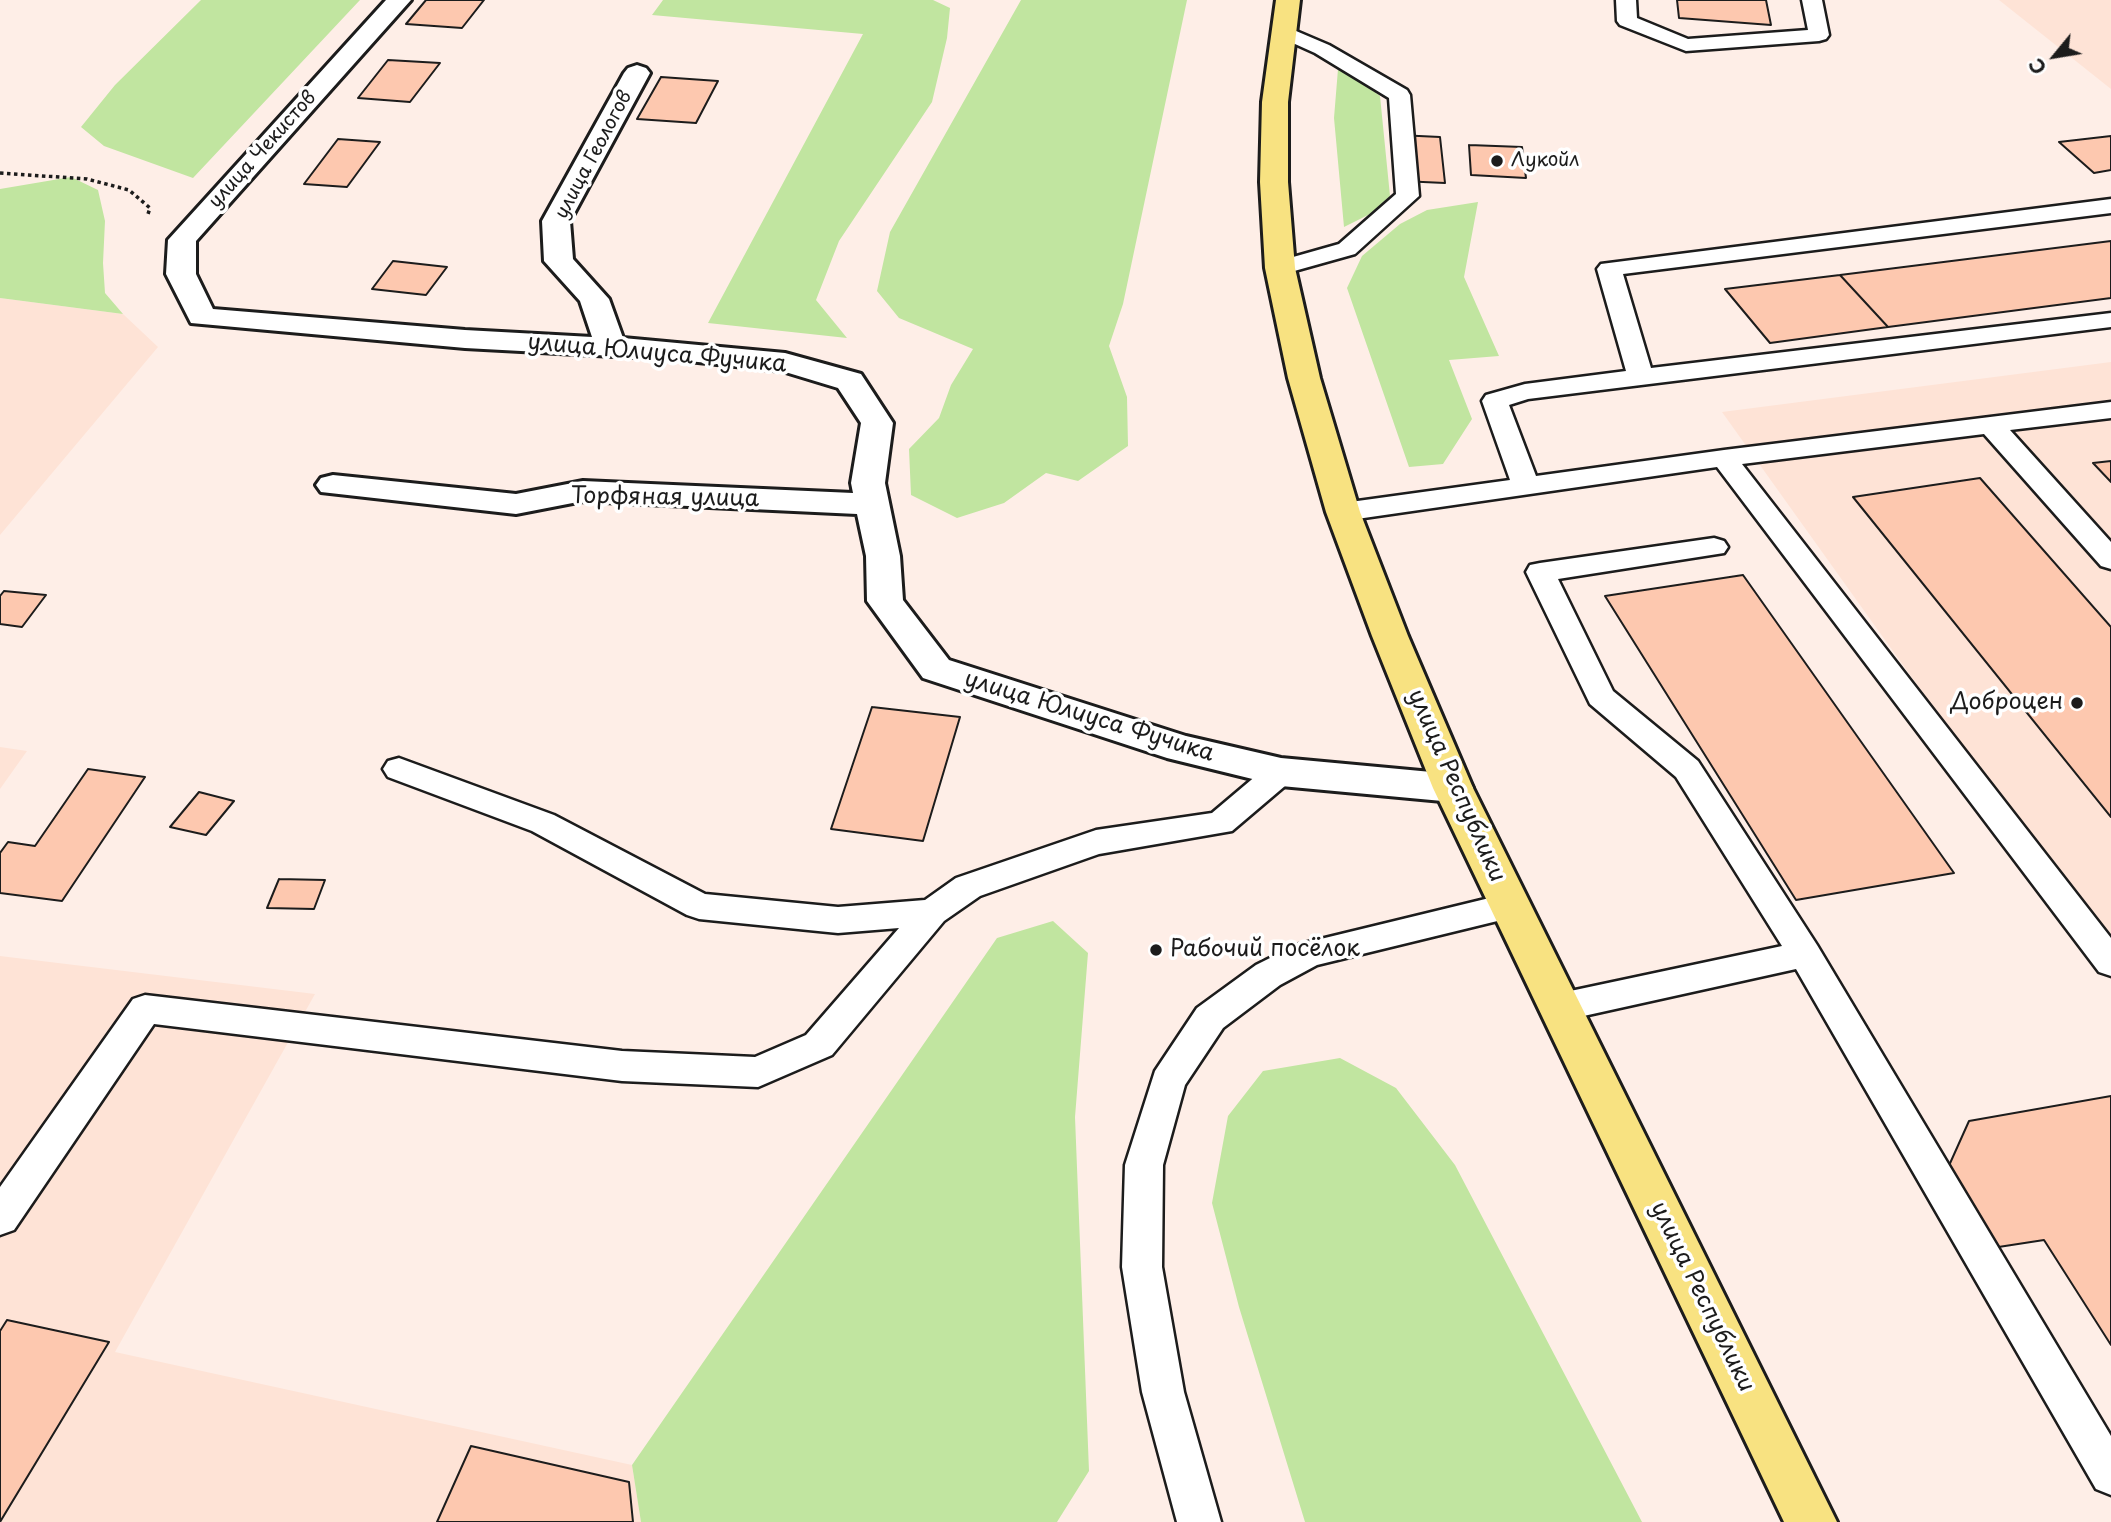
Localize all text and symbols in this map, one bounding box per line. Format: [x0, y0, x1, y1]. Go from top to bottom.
north arrow [2020, 21, 2090, 91]
text: С [2021, 53, 2053, 80]
street label: улица Чекистов [204, 87, 322, 213]
street label: улица Геологов [551, 87, 637, 223]
place label: Лукойл [1511, 150, 1579, 172]
marker: Лукойл [1489, 153, 1505, 169]
street label: улица Юлиуса Фучика [526, 329, 788, 379]
street label: Торфяная улица [571, 483, 759, 513]
street label: улица Юлиуса Фучика [961, 666, 1217, 768]
street label: улица Республики [1401, 685, 1511, 887]
place label: Доброцен [1951, 689, 2063, 717]
marker: Доброцен [2069, 695, 2085, 711]
place label: Рабочий посёлок [1170, 936, 1360, 964]
marker: Рабочий посёлок [1148, 942, 1164, 958]
street label: улица Республики [1644, 1197, 1760, 1397]

